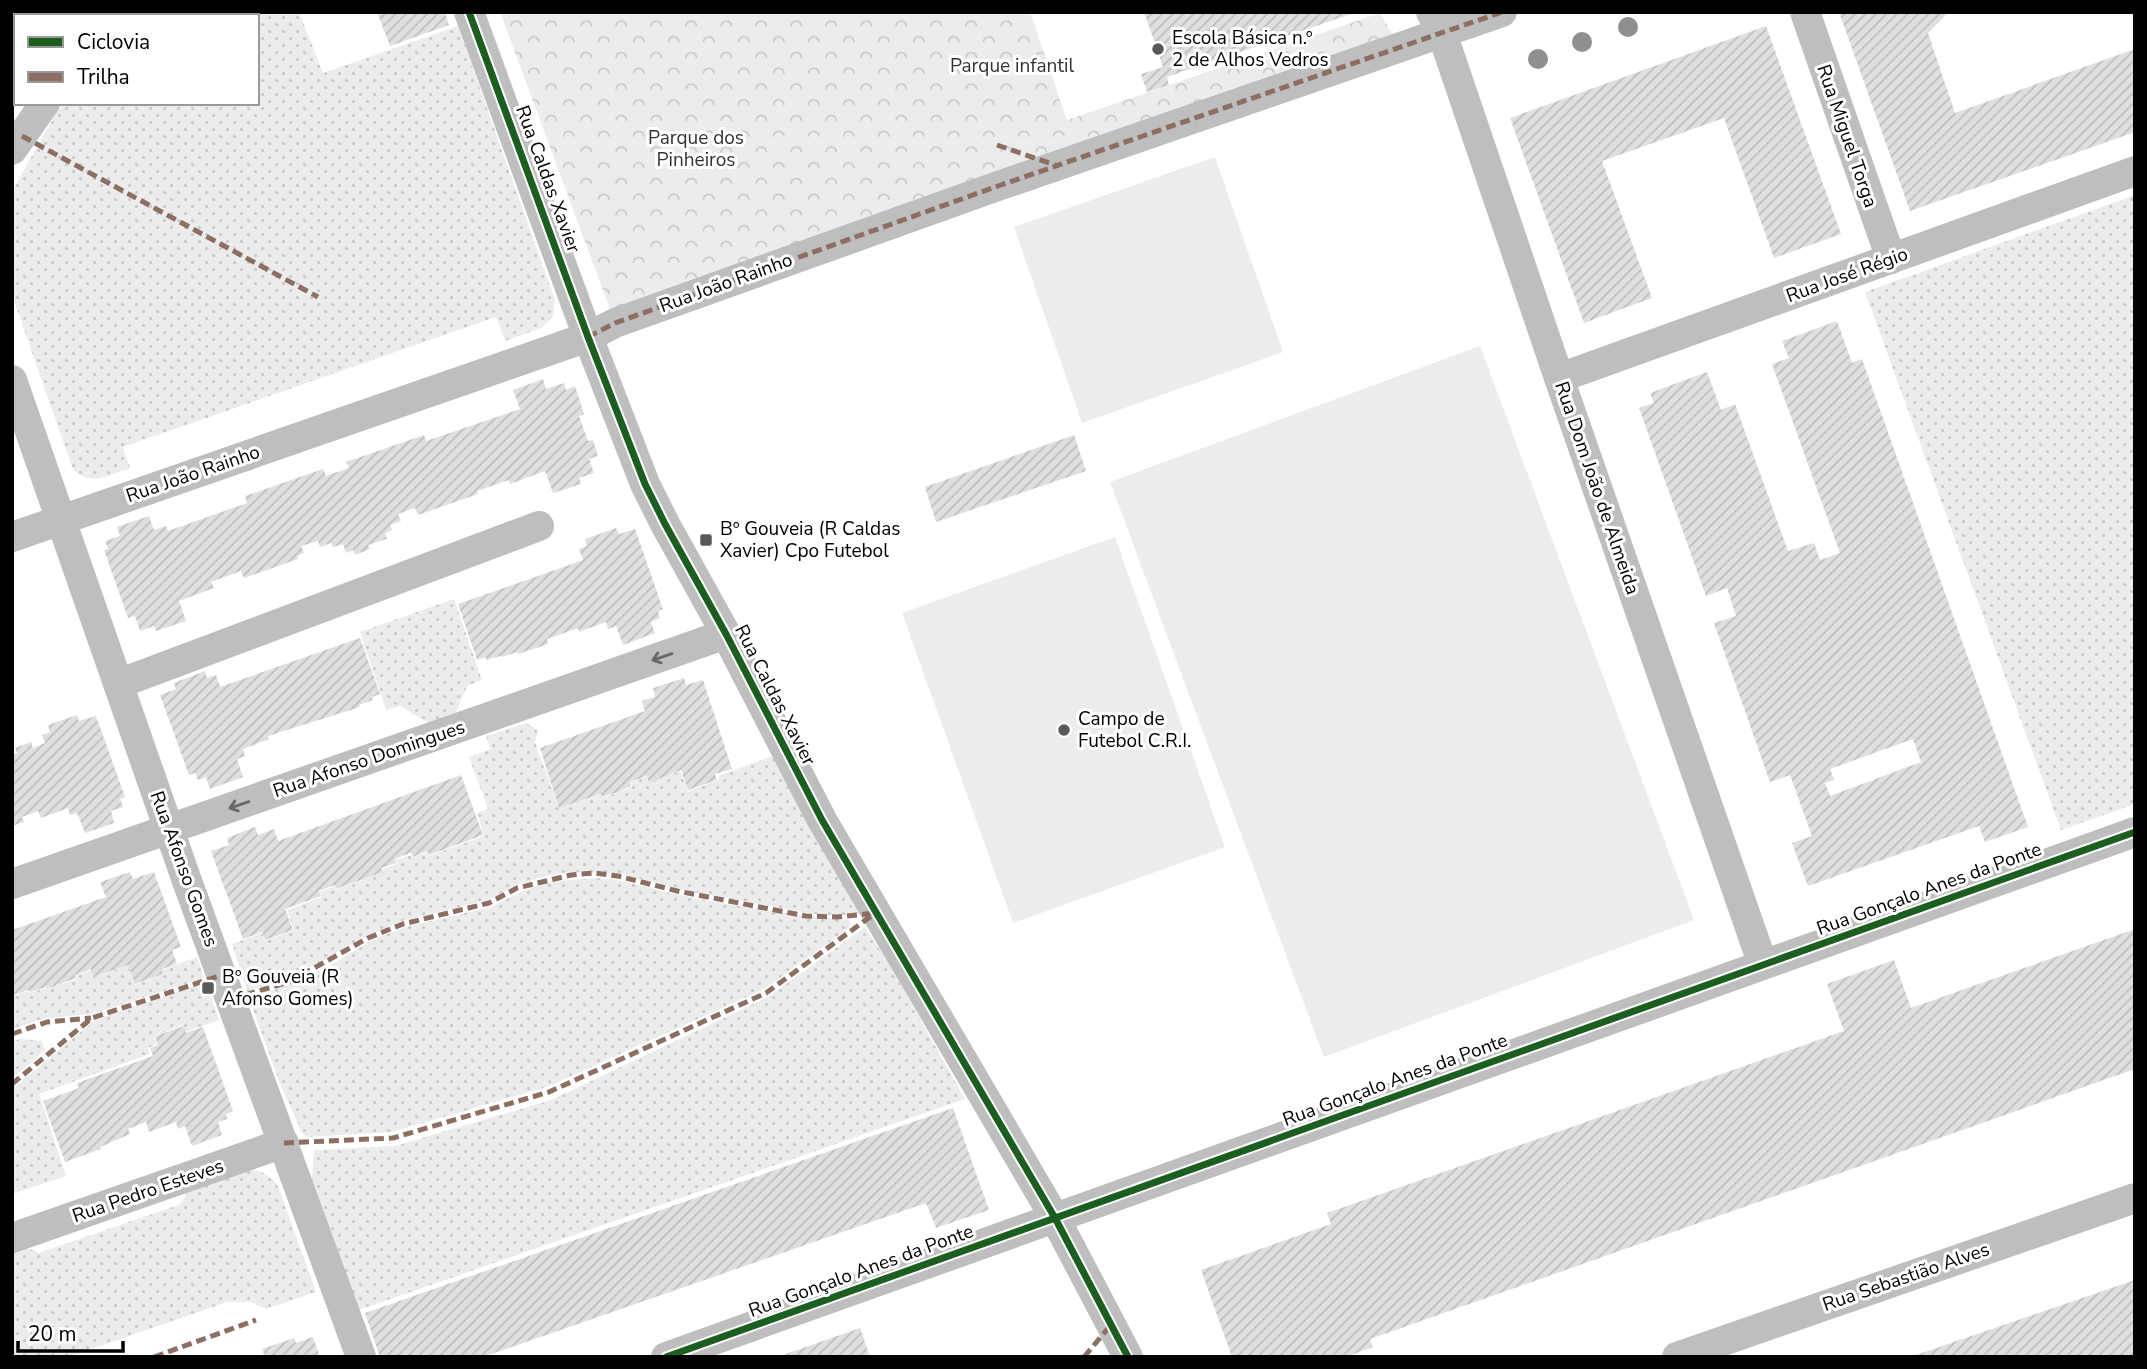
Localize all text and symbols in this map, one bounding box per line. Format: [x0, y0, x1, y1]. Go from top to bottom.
legend [14, 14, 259, 105]
place label: Escola Básica n.º 2 de Alhos Vedros [1172, 25, 1329, 73]
text: Ciclovia [77, 28, 150, 56]
marker: Escola Básica n.º 2 de Alhos Vedros [1150, 41, 1166, 57]
park label: Parque infantil [950, 53, 1074, 79]
street label: Rua Miguel Torga [1810, 61, 1884, 211]
text: Trilha [77, 63, 130, 91]
street label: Rua Caldas Xavier [509, 102, 587, 256]
park label: Parque dos Pinheiros [648, 125, 744, 173]
street label: Rua José Régio [1782, 241, 1912, 309]
street label: Rua João Rainho [656, 247, 796, 319]
street label: Rua Dom João de Almeida [1548, 378, 1646, 598]
street label: Rua João Rainho [123, 439, 263, 509]
place label: Bº Gouveia (R Caldas Xavier) Cpo Futebol [720, 516, 900, 564]
marker: Bº Gouveia (R Caldas Xavier) Cpo Futebol [698, 532, 714, 548]
street label: Rua Caldas Xavier [728, 620, 822, 770]
one-way arrow [651, 652, 673, 664]
place label: Campo de Futebol C.R.I. [1078, 706, 1191, 754]
street label: Rua Afonso Domingues [270, 714, 468, 804]
marker: Campo de Futebol C.R.I. [1056, 722, 1072, 738]
street label: Rua Afonso Gomes [144, 788, 224, 950]
one-way arrow [228, 800, 250, 812]
street label: Rua Gonçalo Anes da Ponte [1813, 836, 2045, 942]
place label: Bº Gouveia (R Afonso Gomes) [222, 964, 354, 1012]
marker: Bº Gouveia (R Afonso Gomes) [200, 980, 216, 996]
street label: Rua Gonçalo Anes da Ponte [1279, 1027, 1511, 1133]
street label: Rua Pedro Esteves [69, 1153, 227, 1229]
street label: Rua Gonçalo Anes da Ponte [745, 1218, 977, 1324]
street label: Rua Sebastião Alves [1819, 1236, 1993, 1318]
scale bar [18, 1310, 122, 1354]
text: 20 m [28, 1320, 77, 1348]

